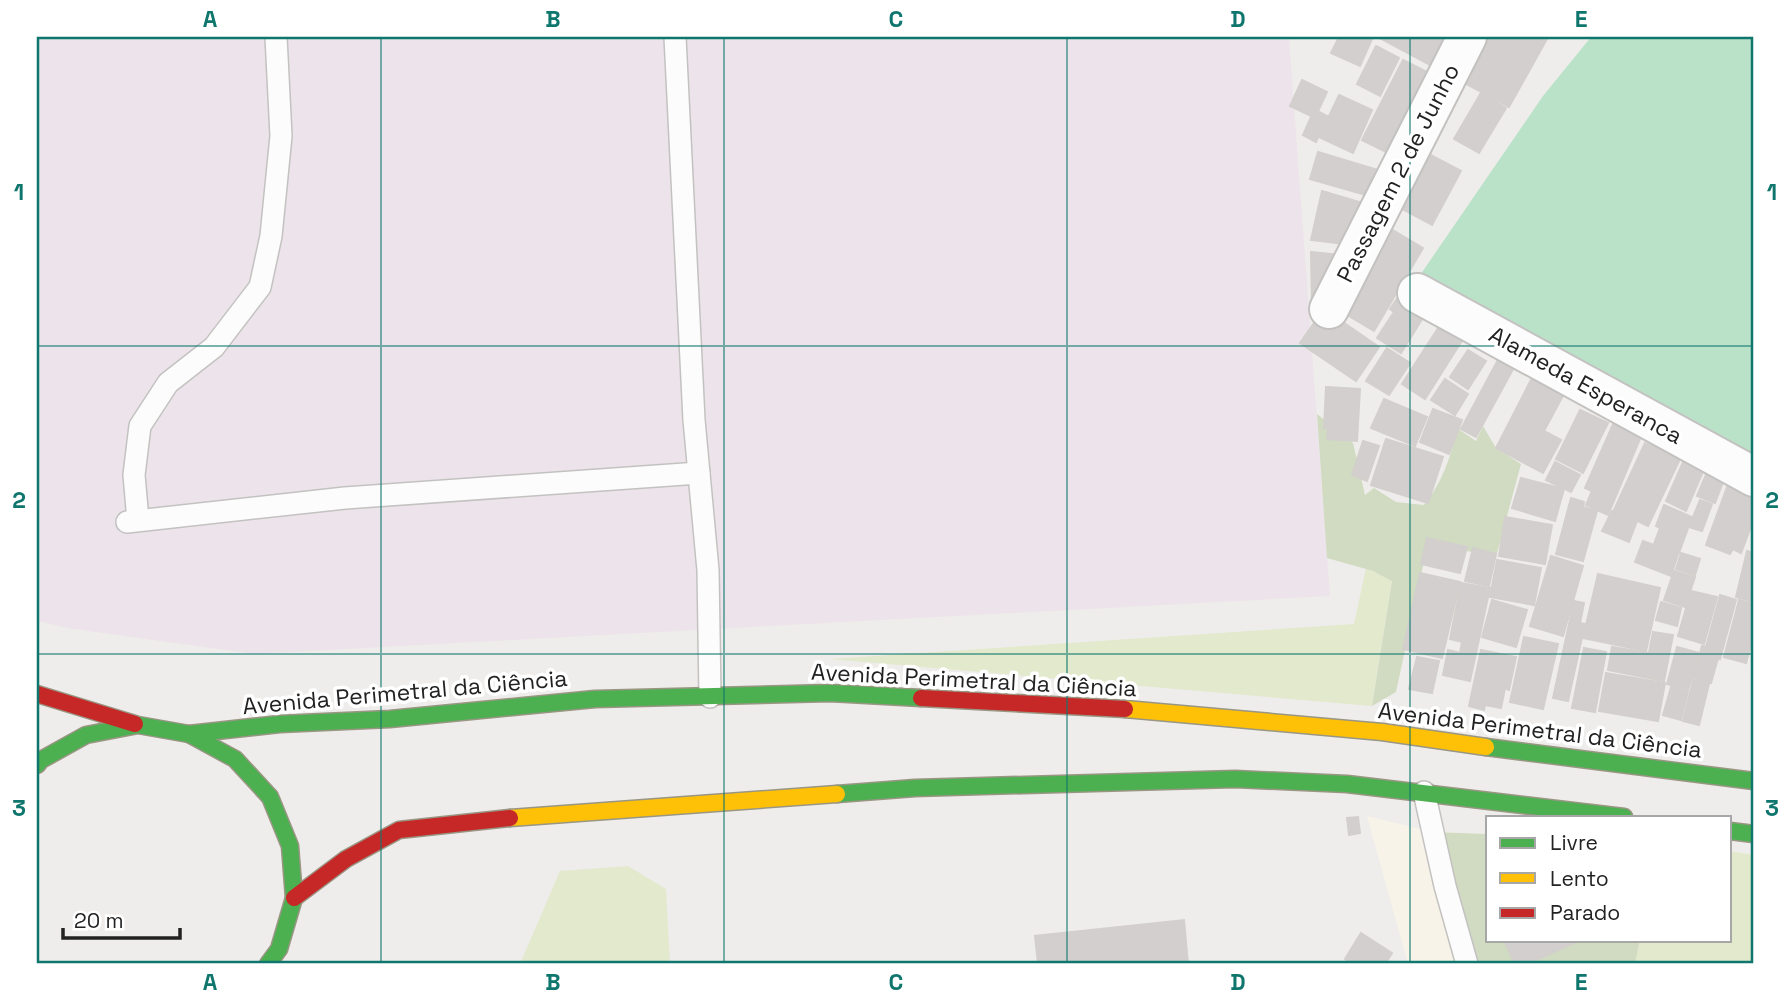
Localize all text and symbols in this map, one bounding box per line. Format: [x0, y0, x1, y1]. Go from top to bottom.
text: A [203, 4, 218, 34]
text: B [545, 4, 561, 34]
text: C [889, 4, 903, 34]
text: D [1230, 4, 1246, 34]
text: E [1575, 4, 1587, 34]
street label: Passagem 2 de Junho [1330, 59, 1466, 287]
text: 1 [14, 177, 24, 207]
text: 1 [1767, 177, 1777, 207]
street label: Alameda Esperanca [1484, 319, 1688, 451]
text: 2 [12, 485, 26, 515]
text: 2 [1765, 485, 1779, 515]
street label: Avenida Perimetral da Ciência [810, 656, 1138, 704]
street label: Avenida Perimetral da Ciência [241, 663, 569, 721]
street label: Avenida Perimetral da Ciência [1376, 695, 1704, 765]
text: 3 [12, 793, 26, 823]
text: 3 [1765, 793, 1779, 823]
legend [1486, 816, 1732, 942]
text: Livre [1550, 829, 1598, 856]
text: Lento [1550, 865, 1609, 892]
scale bar [63, 896, 180, 940]
text: Parado [1550, 899, 1620, 926]
text: 20 m [74, 907, 124, 934]
text: A [203, 967, 218, 997]
text: B [545, 967, 561, 997]
text: C [889, 967, 903, 997]
text: D [1230, 967, 1246, 997]
text: E [1575, 967, 1587, 997]

